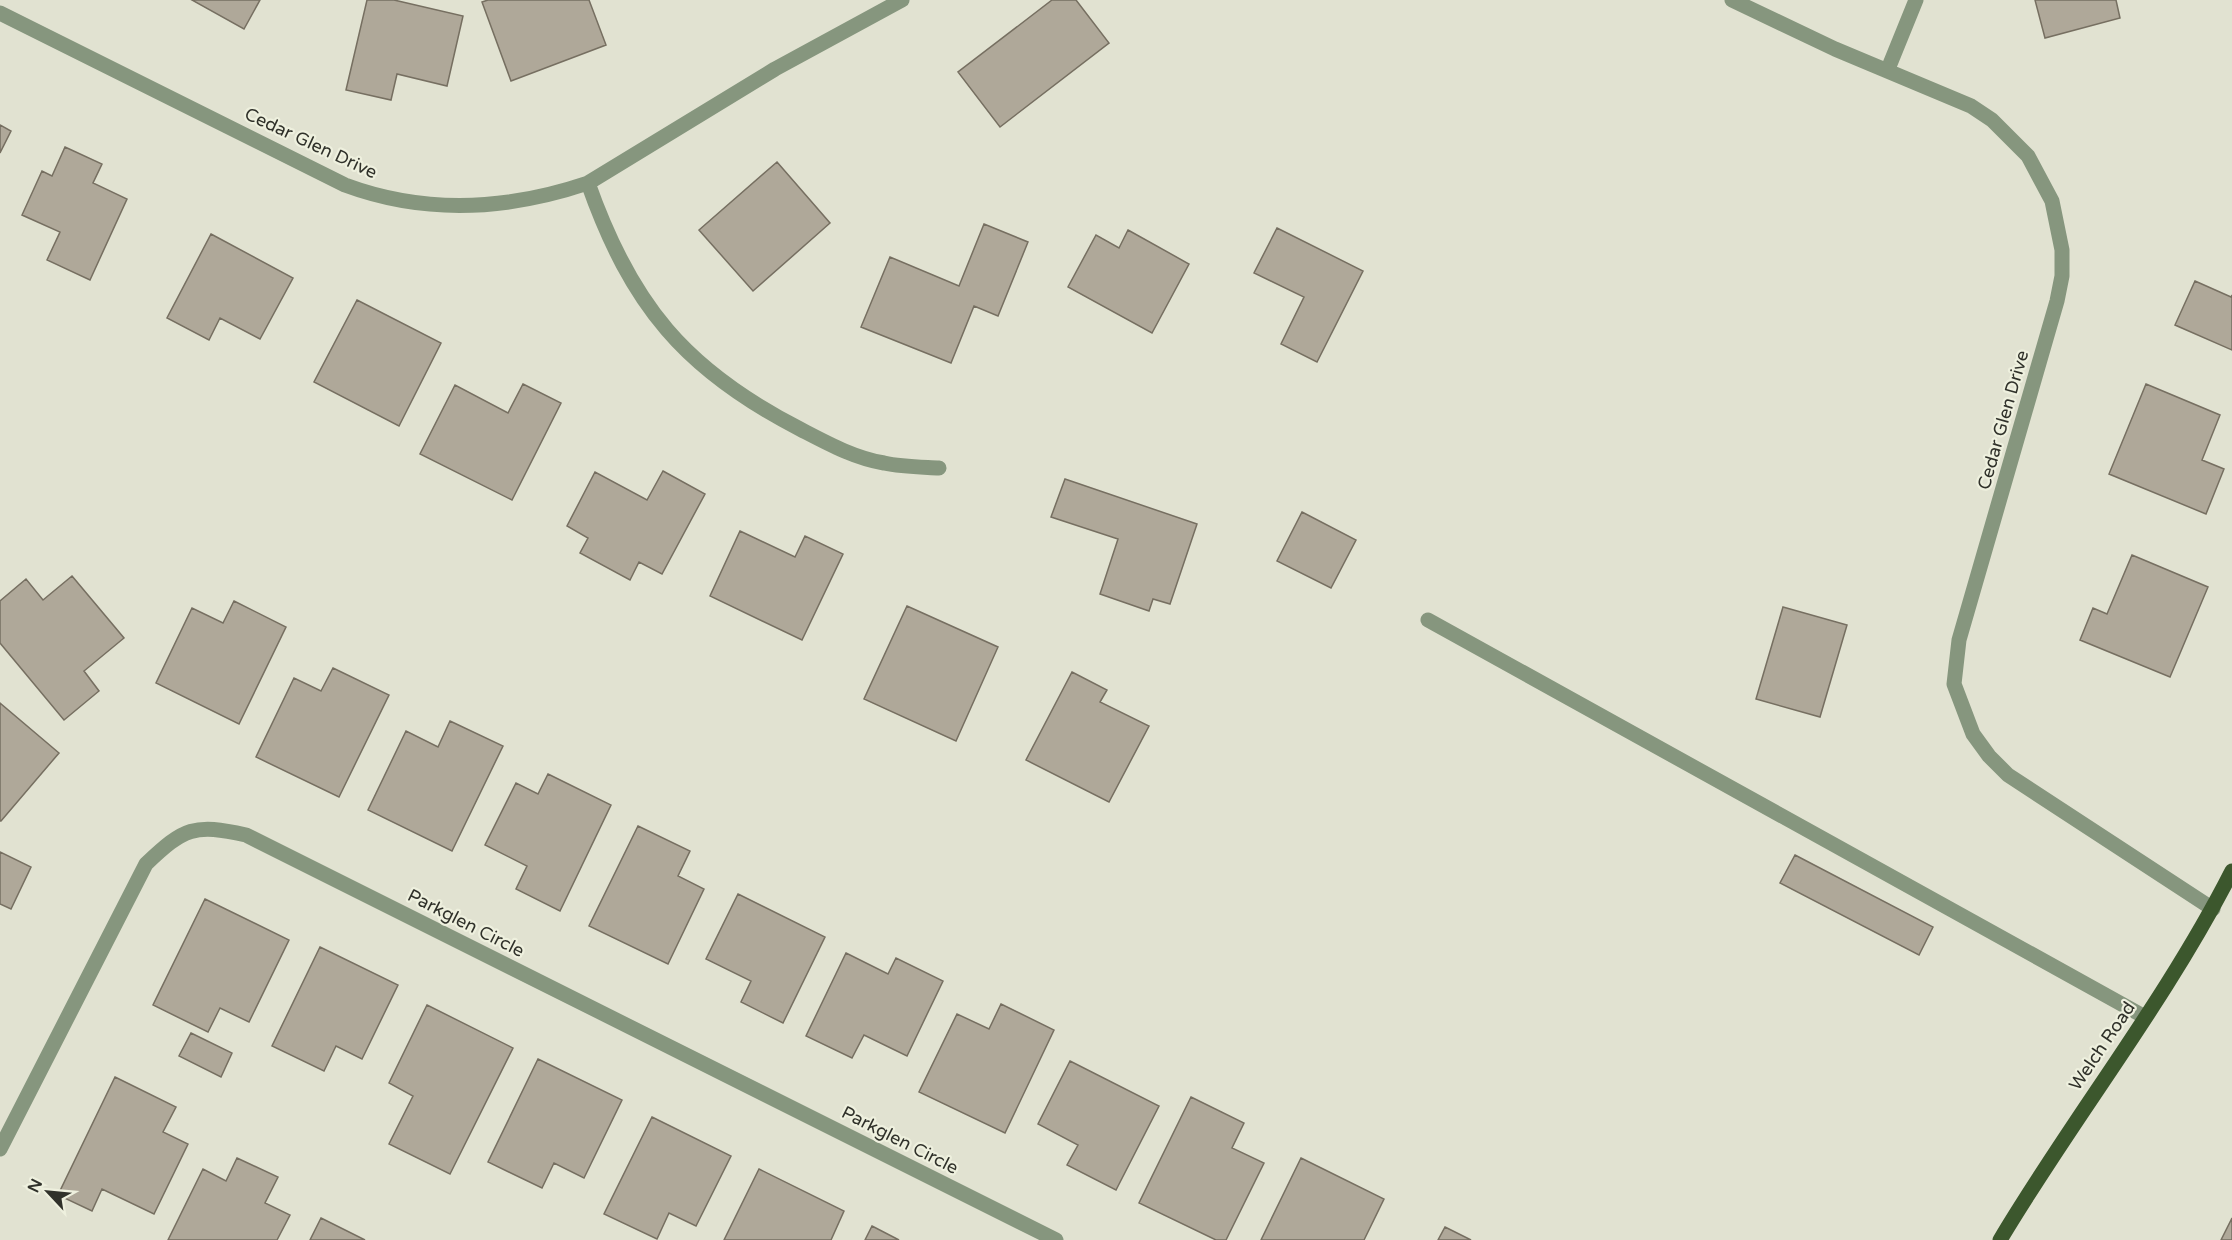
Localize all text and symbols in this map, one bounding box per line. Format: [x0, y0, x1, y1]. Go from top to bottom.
street label: Cedar Glen Drive [241, 103, 381, 183]
street label: Cedar Glen Drive [1973, 348, 2033, 492]
street label: Parkglen Circle [404, 884, 528, 962]
street label: Welch Road [2064, 997, 2140, 1095]
street label: Parkglen Circle [838, 1101, 962, 1179]
north arrow [18, 1162, 78, 1222]
text: N [24, 1176, 47, 1196]

